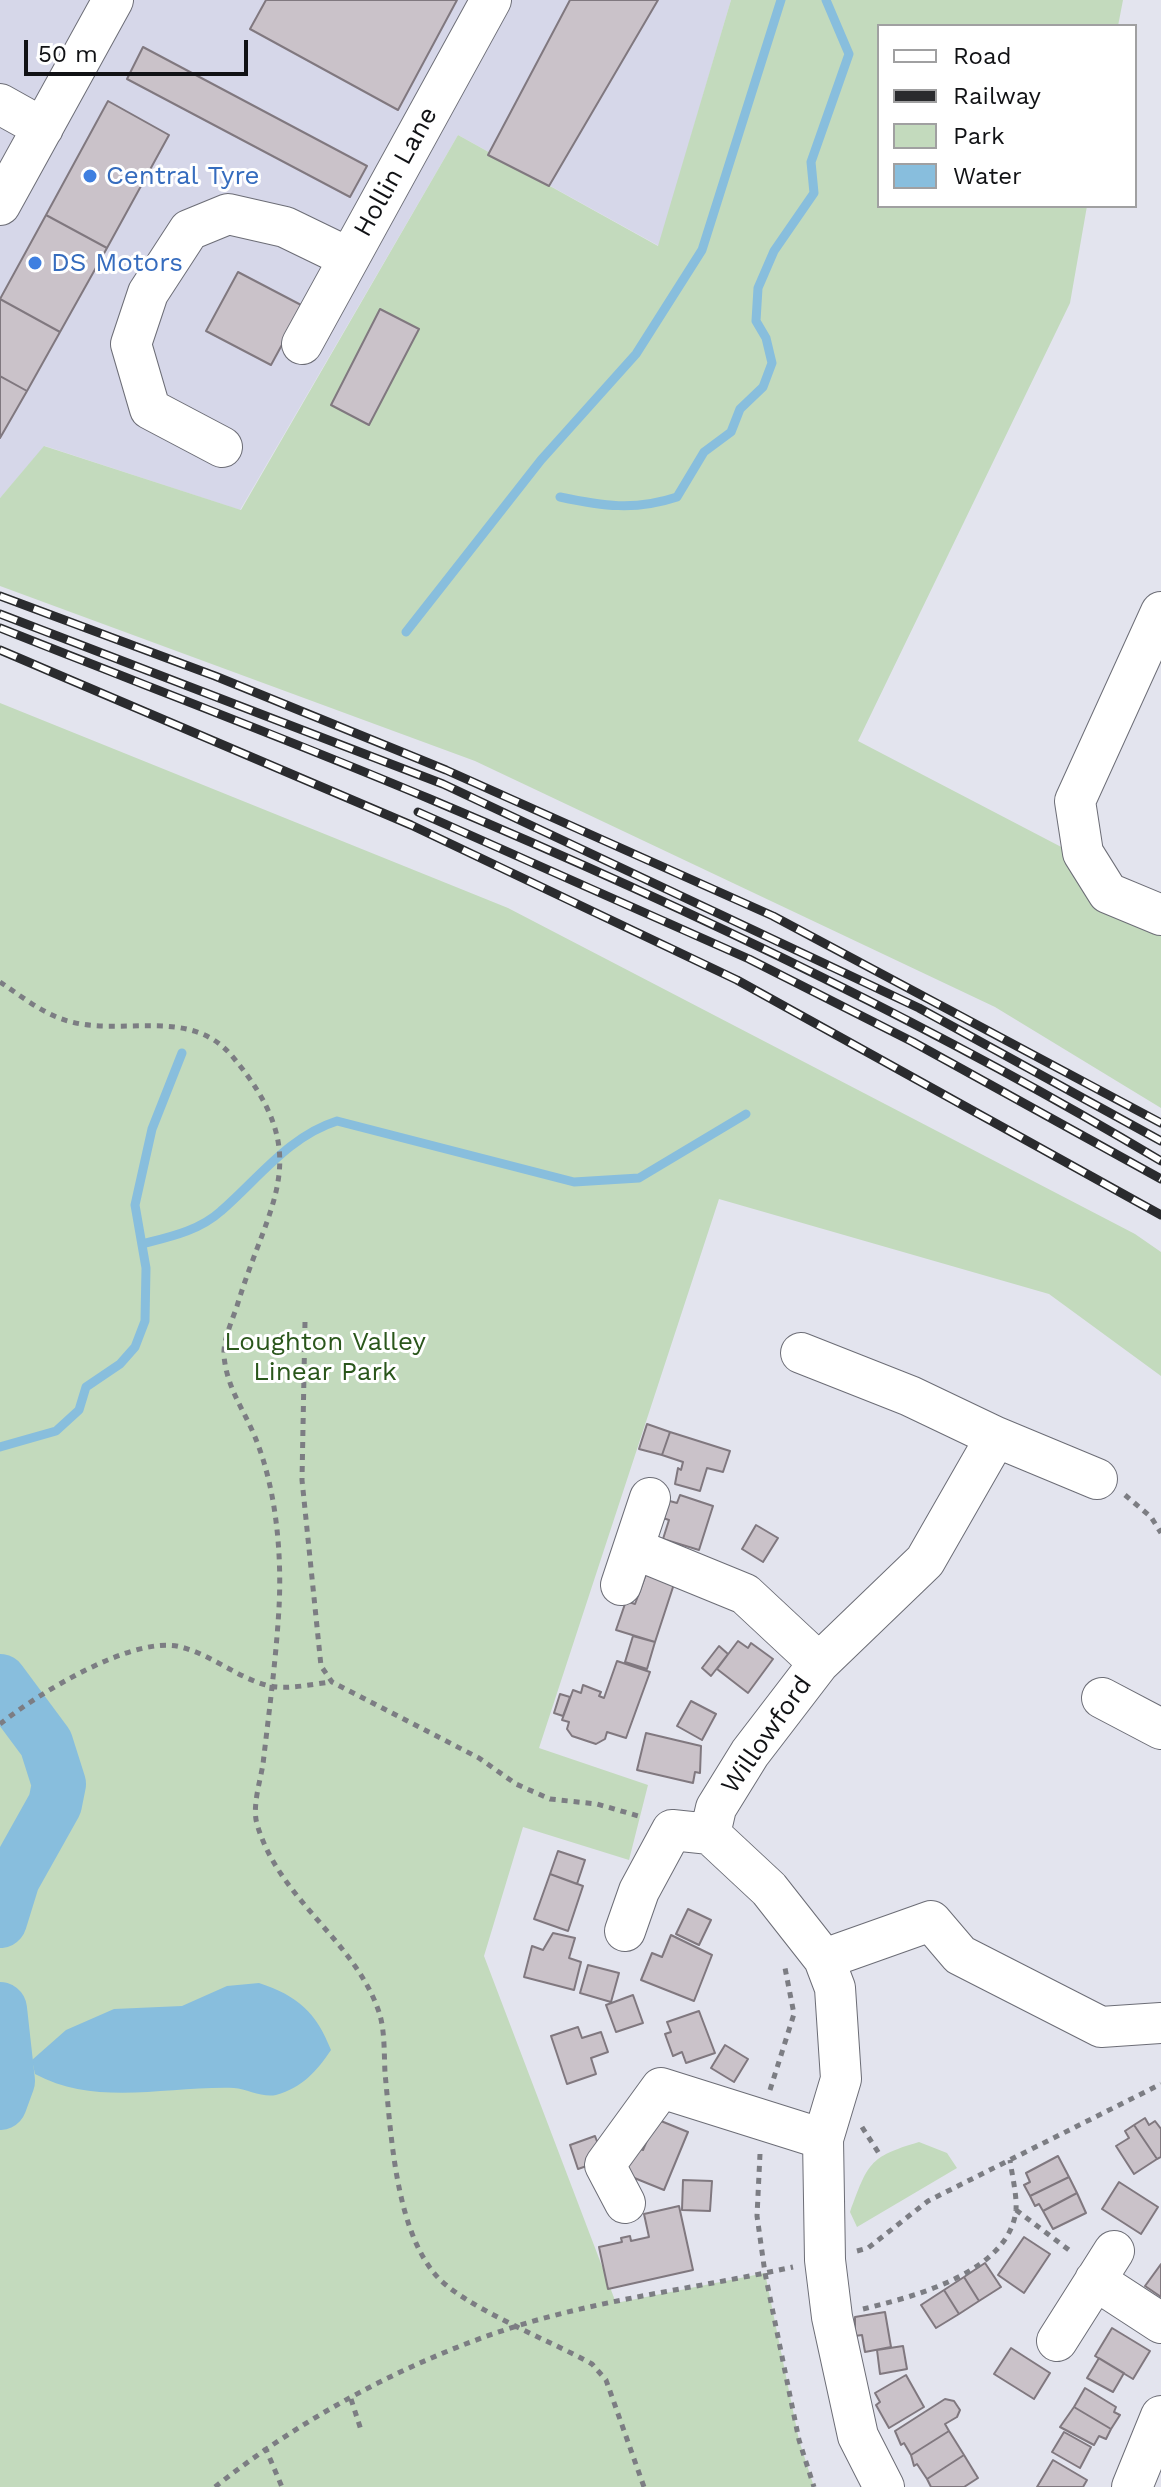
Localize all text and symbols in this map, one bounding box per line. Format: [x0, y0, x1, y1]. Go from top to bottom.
scale bar [28, 24, 252, 74]
legend [877, 24, 1137, 208]
text: 50 m [38, 40, 98, 68]
text: Road [953, 42, 1012, 70]
text: Railway [953, 82, 1041, 110]
street label: Hollin Lane [348, 102, 444, 242]
text: Park [953, 122, 1005, 150]
place label: Central Tyre [106, 160, 260, 192]
text: Water [953, 162, 1022, 190]
marker: Central Tyre [81, 167, 99, 185]
place label: DS Motors [51, 247, 183, 279]
marker: DS Motors [26, 254, 44, 272]
park label: Loughton Valley Linear Park [224, 1326, 426, 1388]
street label: Willowford [715, 1670, 819, 1800]

